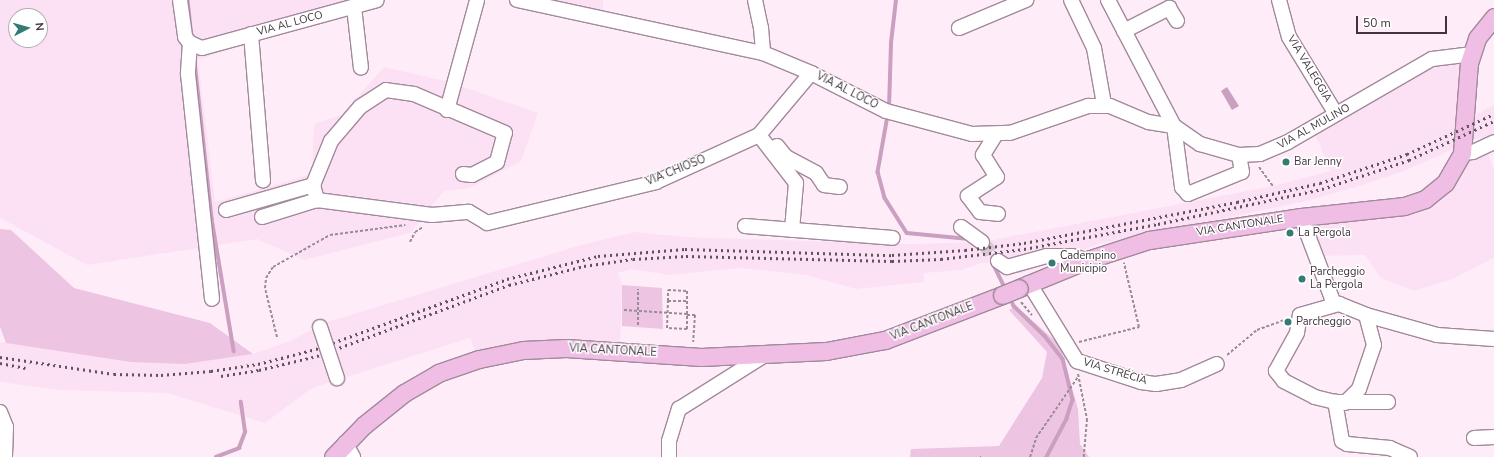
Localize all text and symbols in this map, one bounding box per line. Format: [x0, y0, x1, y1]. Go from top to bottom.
north arrow [8, 8, 48, 48]
scale bar [1358, 8, 1449, 34]
street label: VIA AL LOCO [256, 9, 324, 39]
text: 50 m [1363, 15, 1391, 31]
text: N [32, 22, 47, 32]
street label: VIA VALEGGIA [1284, 33, 1334, 105]
street label: VIA AL LOCO [814, 70, 880, 112]
street label: VIA AL MULINO [1275, 102, 1353, 152]
street label: VIA CHIOSO [644, 153, 708, 189]
place label: Bar Jenny [1294, 155, 1342, 169]
marker: Bar Jenny [1281, 157, 1291, 167]
street label: VIA CANTONALE [1196, 213, 1284, 239]
place label: La Pergola [1298, 226, 1351, 240]
marker: La Pergola [1285, 228, 1295, 238]
place label: Cadempino Municipio [1060, 250, 1116, 276]
marker: Cadempino Municipio [1047, 258, 1057, 268]
place label: Parcheggio La Pergola [1310, 266, 1365, 292]
marker: Parcheggio La Pergola [1297, 274, 1307, 284]
street label: VIA CANTONALE [889, 300, 975, 344]
place label: Parcheggio [1296, 315, 1351, 329]
marker: Parcheggio [1283, 317, 1293, 327]
street label: VIA CANTONALE [569, 342, 657, 360]
street label: VIA STRÉCIA [1081, 356, 1149, 388]

